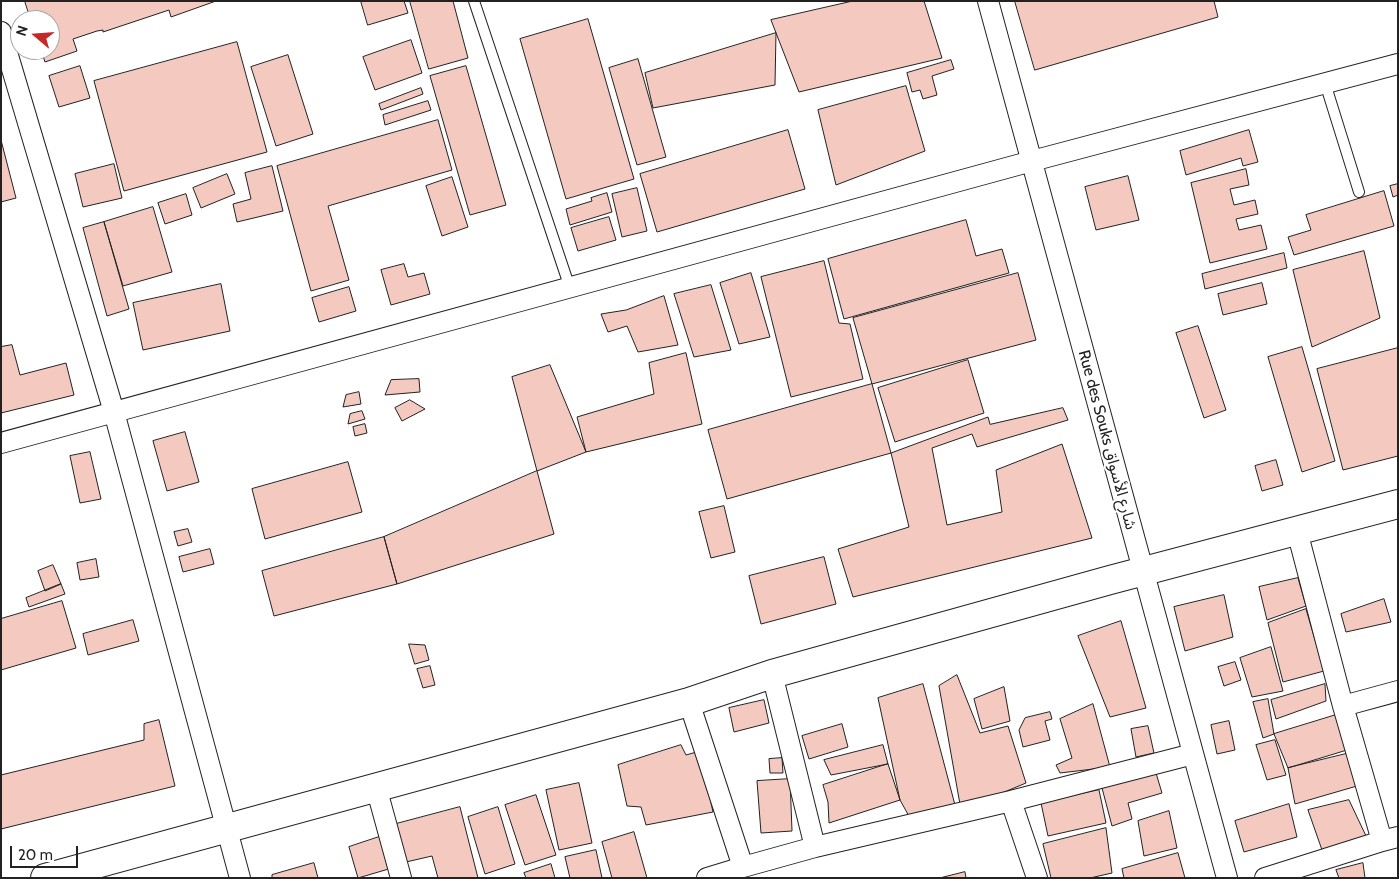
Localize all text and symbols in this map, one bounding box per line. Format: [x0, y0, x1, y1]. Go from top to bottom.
north arrow [10, 10, 60, 60]
text: N [12, 23, 32, 38]
street label: Rue des Souks شارع الأسواق [1074, 348, 1140, 532]
scale bar [12, 836, 80, 868]
text: 20 m [18, 846, 53, 864]

